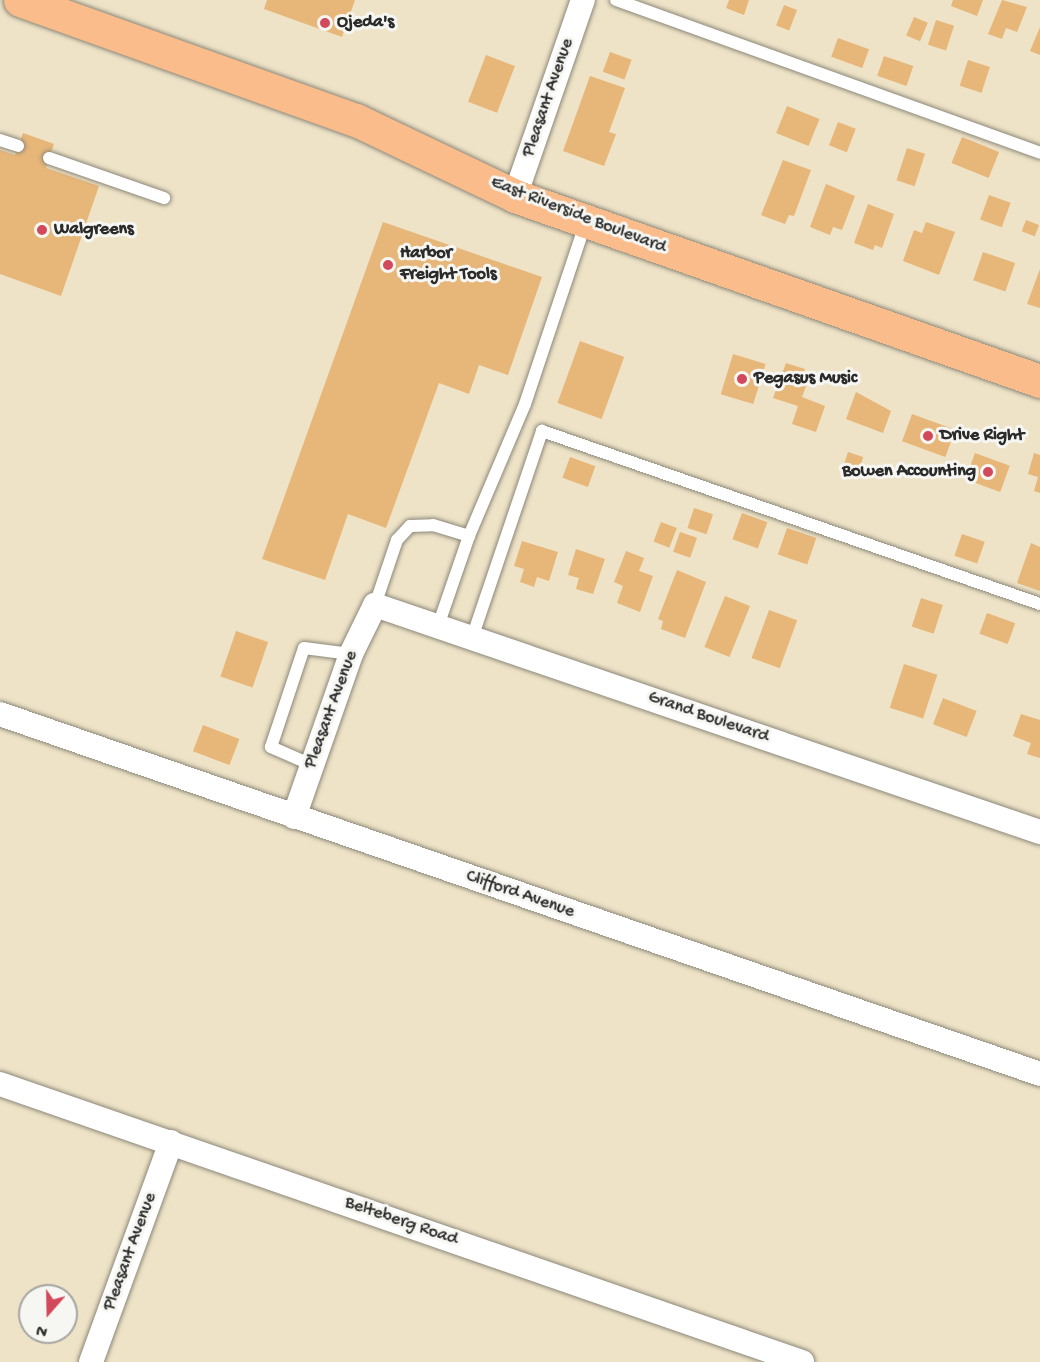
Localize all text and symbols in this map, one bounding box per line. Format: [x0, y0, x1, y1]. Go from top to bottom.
place label: Ojeda's [337, 12, 394, 34]
marker: Ojeda's [318, 16, 332, 30]
street label: Pleasant Avenue [519, 36, 579, 160]
street label: East Riverside Boulevard [487, 173, 669, 259]
place label: Walgreens [54, 219, 134, 241]
marker: Walgreens [35, 223, 49, 237]
place label: Harbor Freight Tools [400, 244, 497, 286]
marker: Harbor Freight Tools [381, 258, 395, 272]
place label: Pegasus Music [754, 368, 857, 390]
marker: Pegasus Music [735, 372, 749, 386]
place label: Drive Right [940, 425, 1024, 447]
marker: Drive Right [921, 429, 935, 443]
place label: Bowen Accounting [842, 461, 976, 483]
marker: Bowen Accounting [981, 465, 995, 479]
street label: Pleasant Avenue [301, 648, 363, 772]
street label: Grand Boulevard [645, 687, 771, 749]
street label: Clifford Avenue [463, 866, 577, 924]
street label: Pleasant Avenue [100, 1190, 162, 1314]
street label: Belteberg Road [342, 1193, 460, 1251]
north arrow [18, 1284, 78, 1344]
text: N [34, 1319, 51, 1340]

